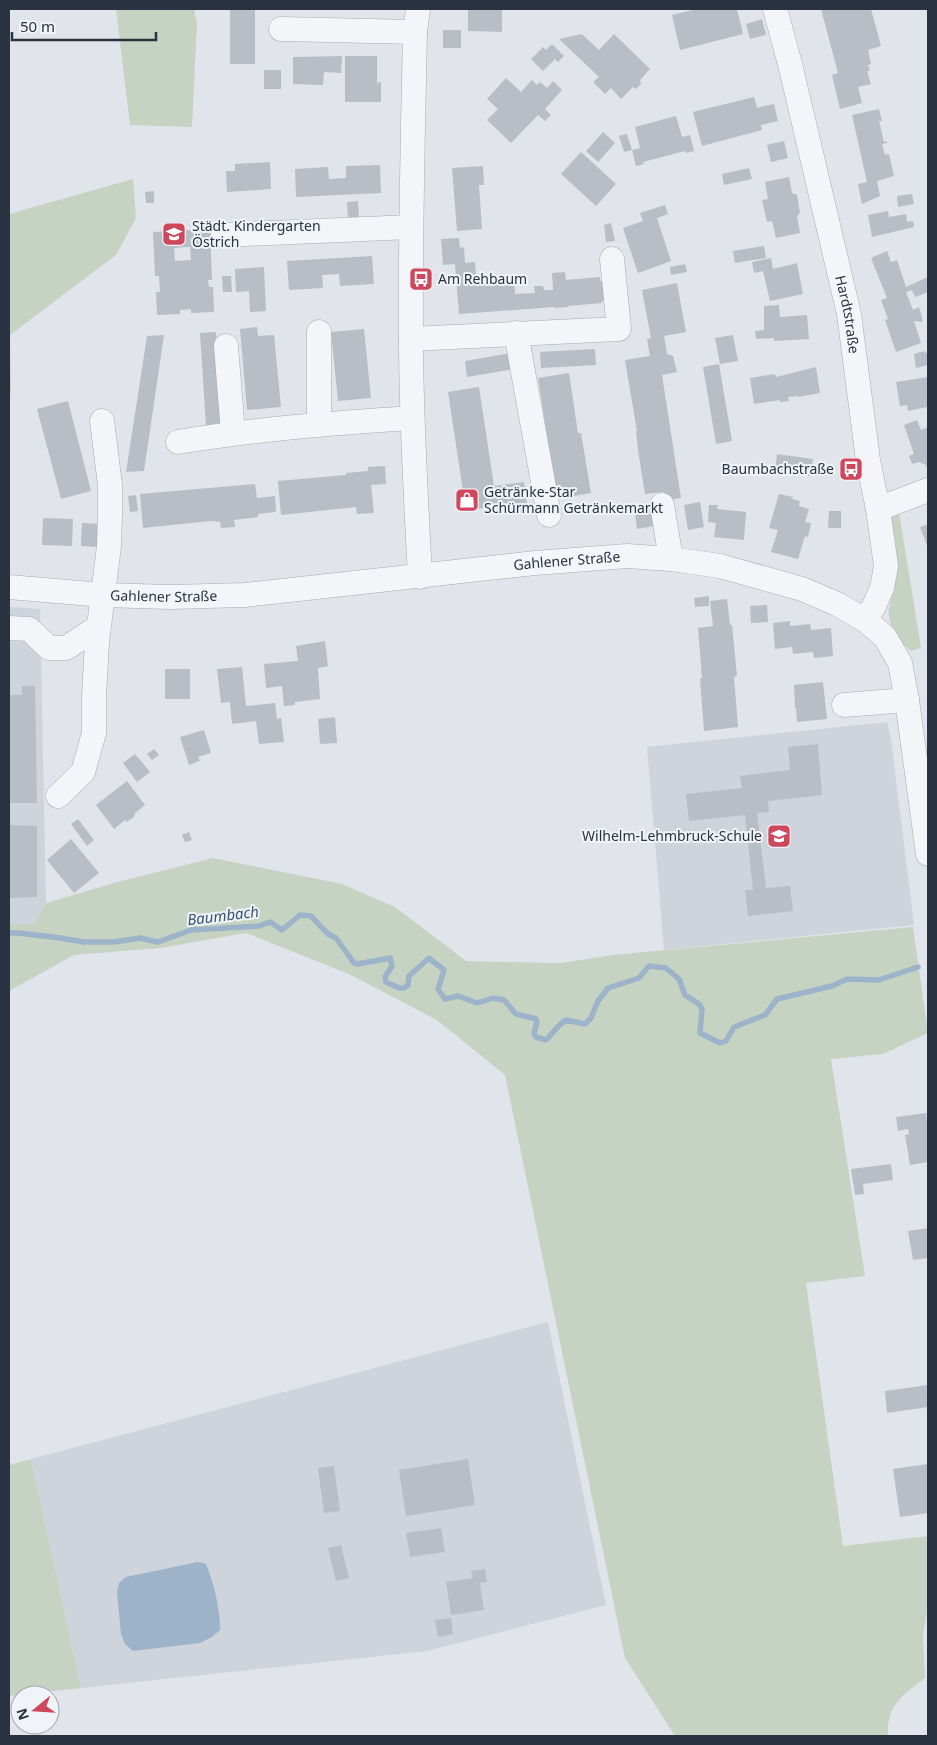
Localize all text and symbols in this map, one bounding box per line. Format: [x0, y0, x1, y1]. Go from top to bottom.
scale bar [12, 10, 156, 42]
text: 50 m [20, 16, 55, 36]
place label: Städt. Kindergarten Östrich [192, 216, 321, 251]
school or university icon: Städt. Kindergarten Östrich [161, 221, 187, 247]
bus stop icon: Am Rehbaum [408, 266, 434, 292]
place label: Am Rehbaum [438, 269, 527, 288]
street label: Hardtstraße [831, 273, 864, 355]
bus stop icon: Baumbachstraße [838, 456, 864, 482]
place label: Baumbachstraße [722, 459, 834, 478]
place label: Getränke-Star Schürmann Getränkemarkt [484, 482, 663, 517]
shop icon: Getränke-Star Schürmann Getränkemarkt [454, 487, 480, 513]
street label: Gahlener Straße [512, 547, 621, 574]
street label: Gahlener Straße [110, 585, 218, 606]
school or university icon: Wilhelm-Lehmbruck-Schule [766, 823, 792, 849]
place label: Wilhelm-Lehmbruck-Schule [582, 826, 762, 845]
water label: Baumbach [186, 901, 260, 929]
north arrow [10, 1685, 60, 1735]
text: N [11, 1706, 33, 1723]

